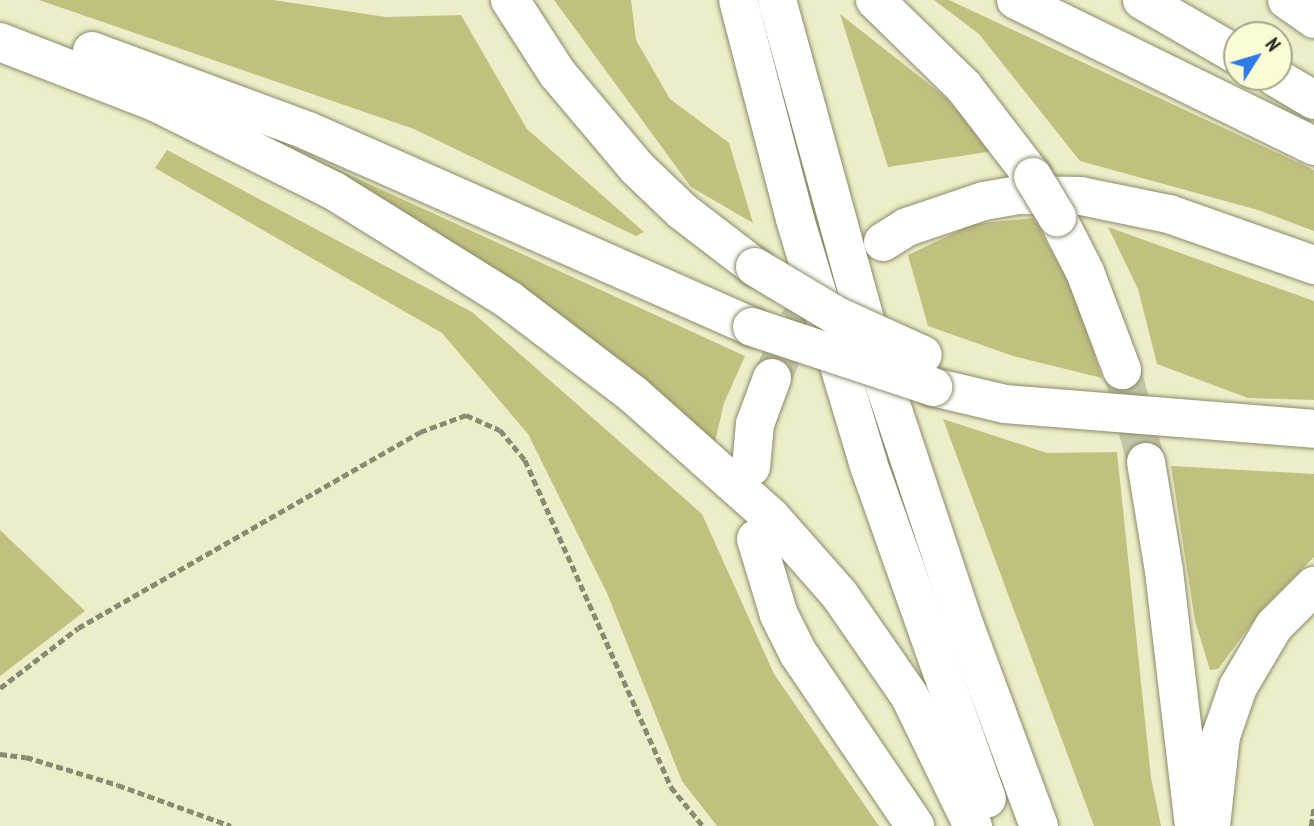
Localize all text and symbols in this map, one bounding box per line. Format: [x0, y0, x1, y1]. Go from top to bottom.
north arrow [1223, 21, 1293, 91]
text: N [1260, 33, 1286, 56]

